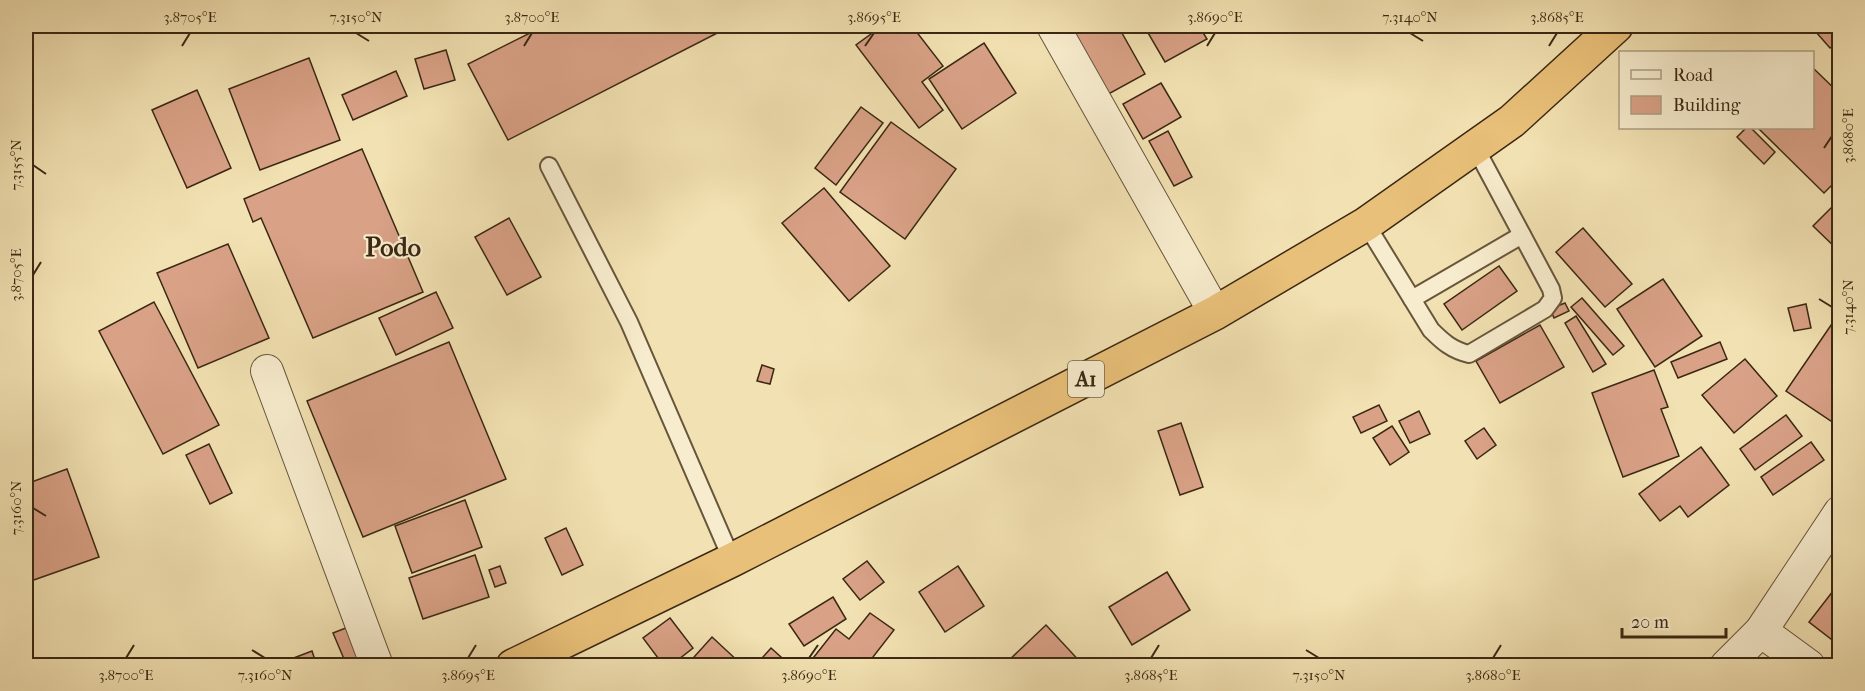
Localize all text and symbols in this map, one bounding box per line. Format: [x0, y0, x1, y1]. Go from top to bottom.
text: 3.8705°E [163, 8, 217, 26]
text: 7.3150°N [330, 8, 383, 26]
text: 3.8700°E [505, 8, 559, 26]
text: 3.8695°E [847, 8, 901, 26]
text: 3.8690°E [1187, 8, 1243, 26]
text: 7.3140°N [1382, 8, 1438, 26]
text: 3.8685°E [1530, 8, 1584, 26]
legend [1619, 51, 1814, 129]
text: Road [1673, 65, 1713, 86]
text: Building [1673, 95, 1741, 116]
text: 3.8680°E [1839, 108, 1857, 164]
text: 7.3155°N [7, 139, 25, 191]
district label: Podo [365, 232, 421, 263]
text: 3.8705°E [7, 248, 25, 302]
text: 7.3140°N [1839, 279, 1857, 335]
road number: A1 [1068, 361, 1104, 397]
text: 7.3160°N [7, 480, 25, 535]
scale bar [1622, 601, 1726, 639]
text: 20 m [1631, 612, 1669, 633]
text: 3.8700°E [99, 666, 153, 684]
text: 7.3160°N [238, 666, 293, 684]
text: 3.8695°E [441, 666, 495, 684]
text: 3.8690°E [781, 666, 837, 684]
text: 3.8685°E [1124, 666, 1178, 684]
text: 7.3150°N [1293, 666, 1346, 684]
text: 3.8680°E [1465, 666, 1521, 684]

